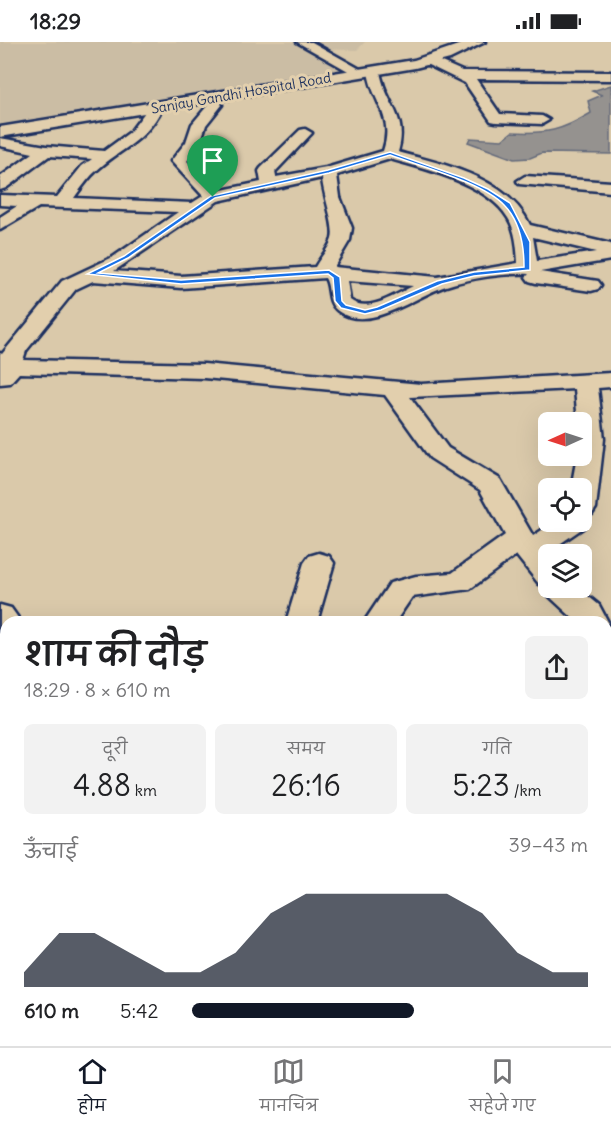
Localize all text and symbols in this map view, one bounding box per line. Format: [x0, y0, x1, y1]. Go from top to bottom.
text: 18:29 [30, 7, 81, 35]
street label: Sanjay Gandhi Hospital Road [150, 68, 332, 118]
pin [187, 135, 238, 197]
icon: arrive [196, 144, 229, 177]
north arrow [538, 412, 592, 466]
map controls [538, 412, 592, 598]
button: locate [538, 478, 592, 532]
button: layers [538, 544, 592, 598]
text: शाम की दौड़ [24, 633, 206, 675]
button: share [525, 636, 588, 699]
text: 18:29 · 8 × 610 m [24, 677, 170, 702]
text: दूरी [102, 738, 128, 758]
text: समय [287, 738, 325, 758]
text: गति [482, 738, 512, 758]
text: 4.88 [73, 766, 131, 804]
text: 26:16 [271, 766, 341, 804]
text: 5:23 [452, 766, 510, 804]
text: km [131, 780, 157, 800]
text: /km [510, 780, 542, 800]
text: 39–43 m [509, 832, 588, 857]
text: ऊँचाई [24, 838, 78, 863]
text: 610 m [24, 998, 79, 1023]
text: 5:42 [120, 998, 159, 1023]
tab: होम [76, 1055, 109, 1123]
tab: मानचित्र [260, 1055, 318, 1123]
tab: सहेजे गए [469, 1055, 535, 1123]

